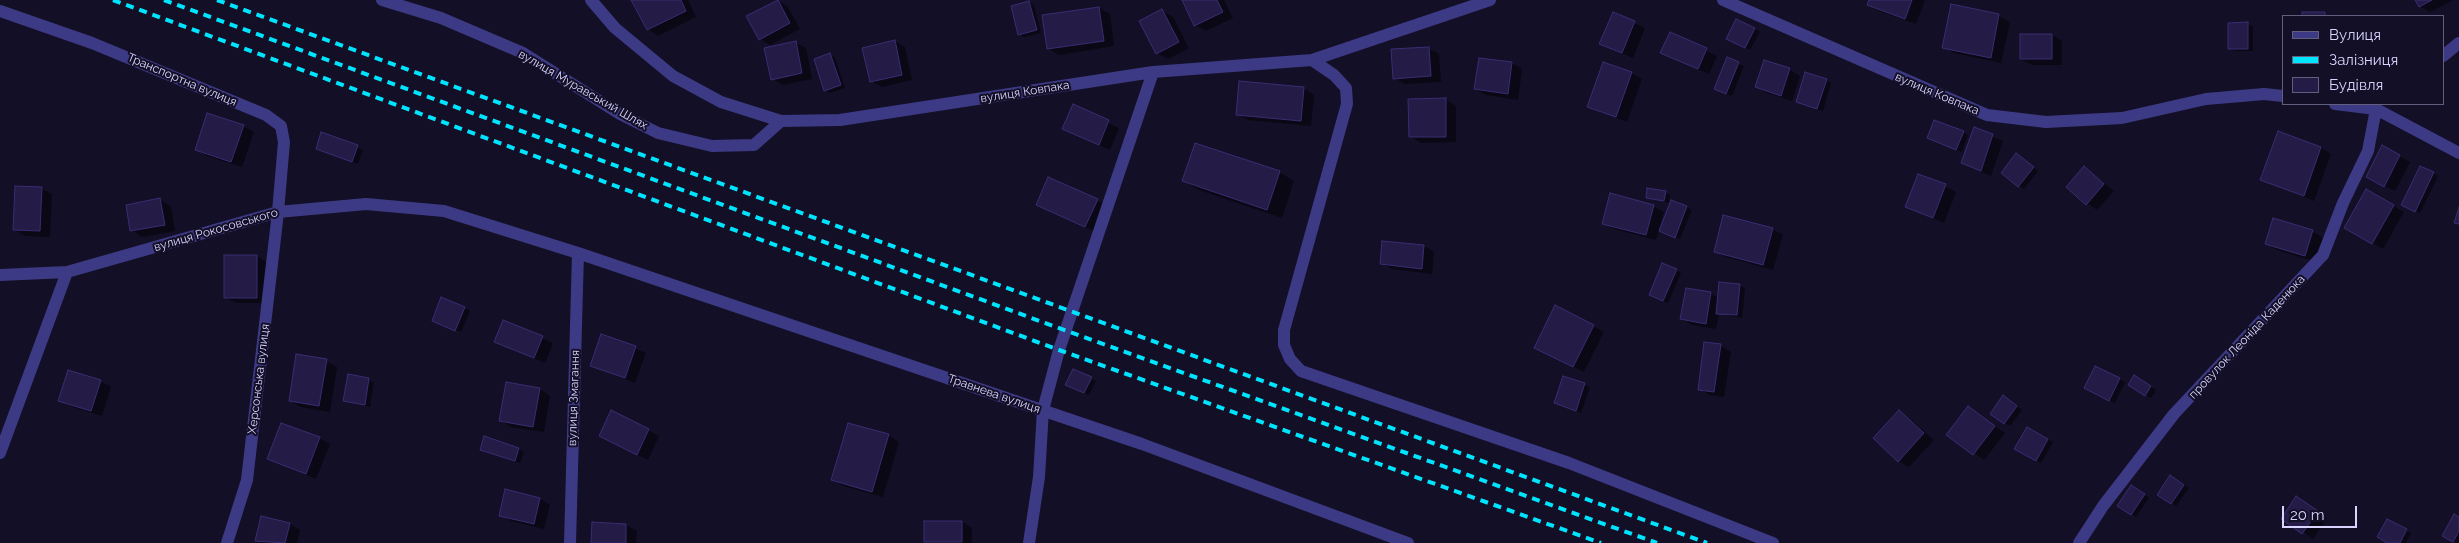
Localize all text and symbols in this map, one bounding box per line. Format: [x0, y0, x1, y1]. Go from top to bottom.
legend [2282, 15, 2444, 105]
text: Вулиця [2329, 26, 2381, 44]
street label: вулиця Муравський Шлях [516, 47, 650, 133]
street label: Транспортна вулиця [125, 50, 239, 110]
text: Залізниця [2329, 51, 2398, 69]
street label: вулиця Ковпака [1893, 70, 1981, 118]
text: Будівля [2329, 76, 2383, 94]
street label: вулиця Ковпака [979, 78, 1071, 106]
street label: вулиця Рокосовського [152, 205, 280, 255]
street label: провулок Леоніда Каденюка [2186, 272, 2308, 402]
street label: Херсонська вулиця [245, 323, 273, 435]
street label: вулиця Змагання [565, 350, 583, 446]
street label: Травнева вулиця [946, 371, 1042, 417]
scale bar [2284, 496, 2359, 528]
text: 20 m [2290, 506, 2325, 524]

